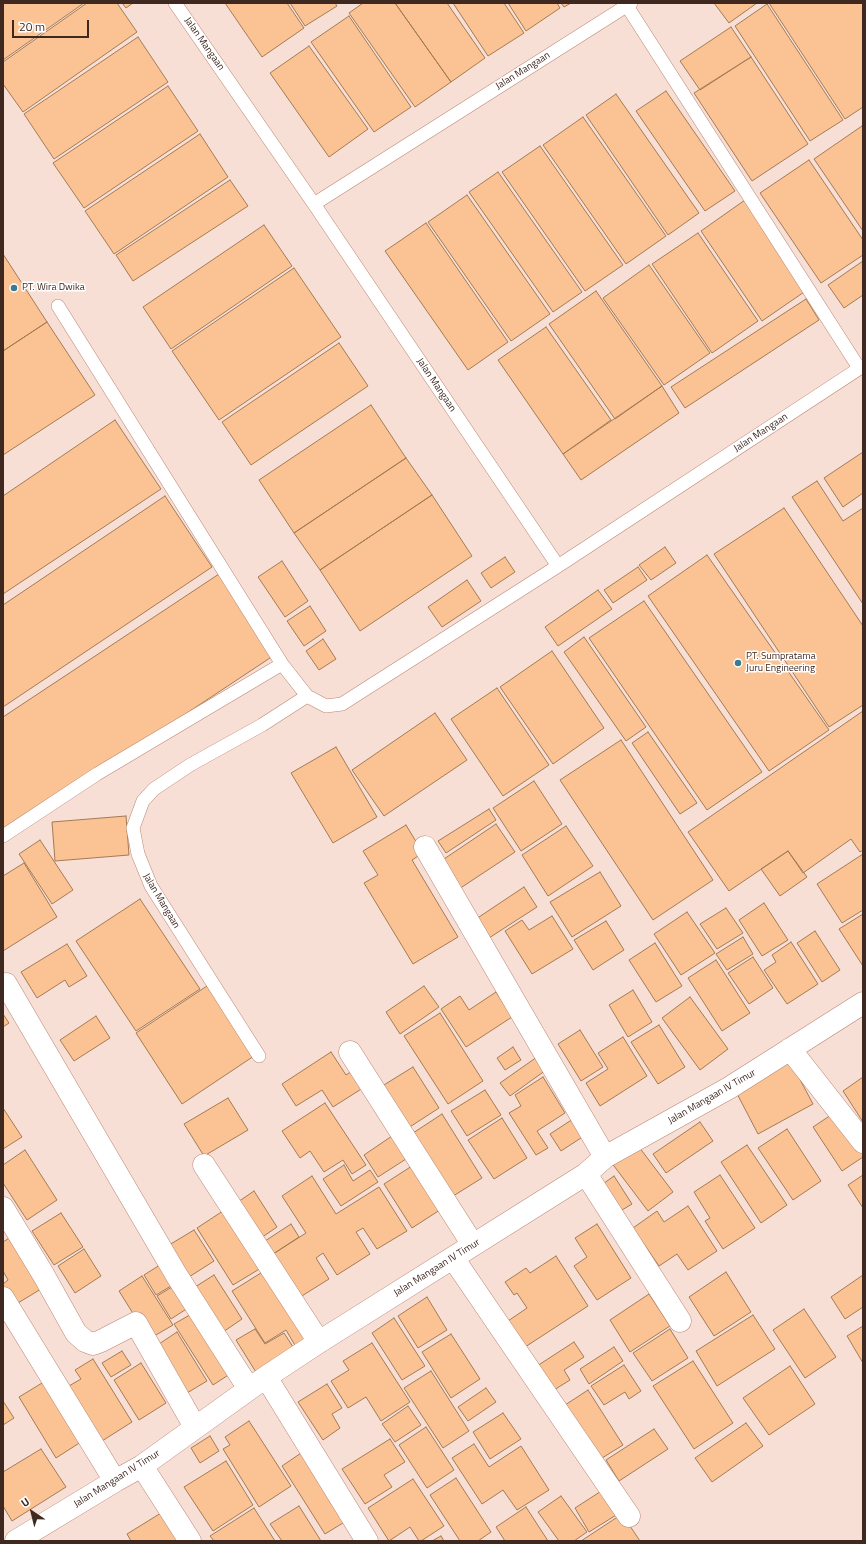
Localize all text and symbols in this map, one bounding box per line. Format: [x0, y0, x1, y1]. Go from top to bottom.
scale bar [14, 12, 91, 38]
street label: Jalan Mangaan [181, 15, 227, 73]
text: 20 m [19, 17, 45, 36]
street label: Jalan Mangaan [493, 49, 553, 93]
place label: PT. Wira Dwika [22, 282, 85, 294]
marker: PT. Wira Dwika [9, 283, 19, 293]
street label: Jalan Mangaan [414, 356, 458, 414]
street label: Jalan Mangaan [732, 411, 790, 455]
place label: PT. Sumpratama Juru Engineering [746, 651, 816, 674]
marker: PT. Sumpratama Juru Engineering [733, 658, 743, 668]
street label: Jalan Mangaan [140, 871, 182, 931]
street label: Jalan Mangaan IV Timur [666, 1067, 758, 1127]
street label: Jalan Mangaan IV Timur [392, 1237, 482, 1299]
street label: Jalan Mangaan IV Timur [72, 1448, 162, 1510]
north arrow [12, 1492, 52, 1532]
text: U [18, 1494, 33, 1511]

